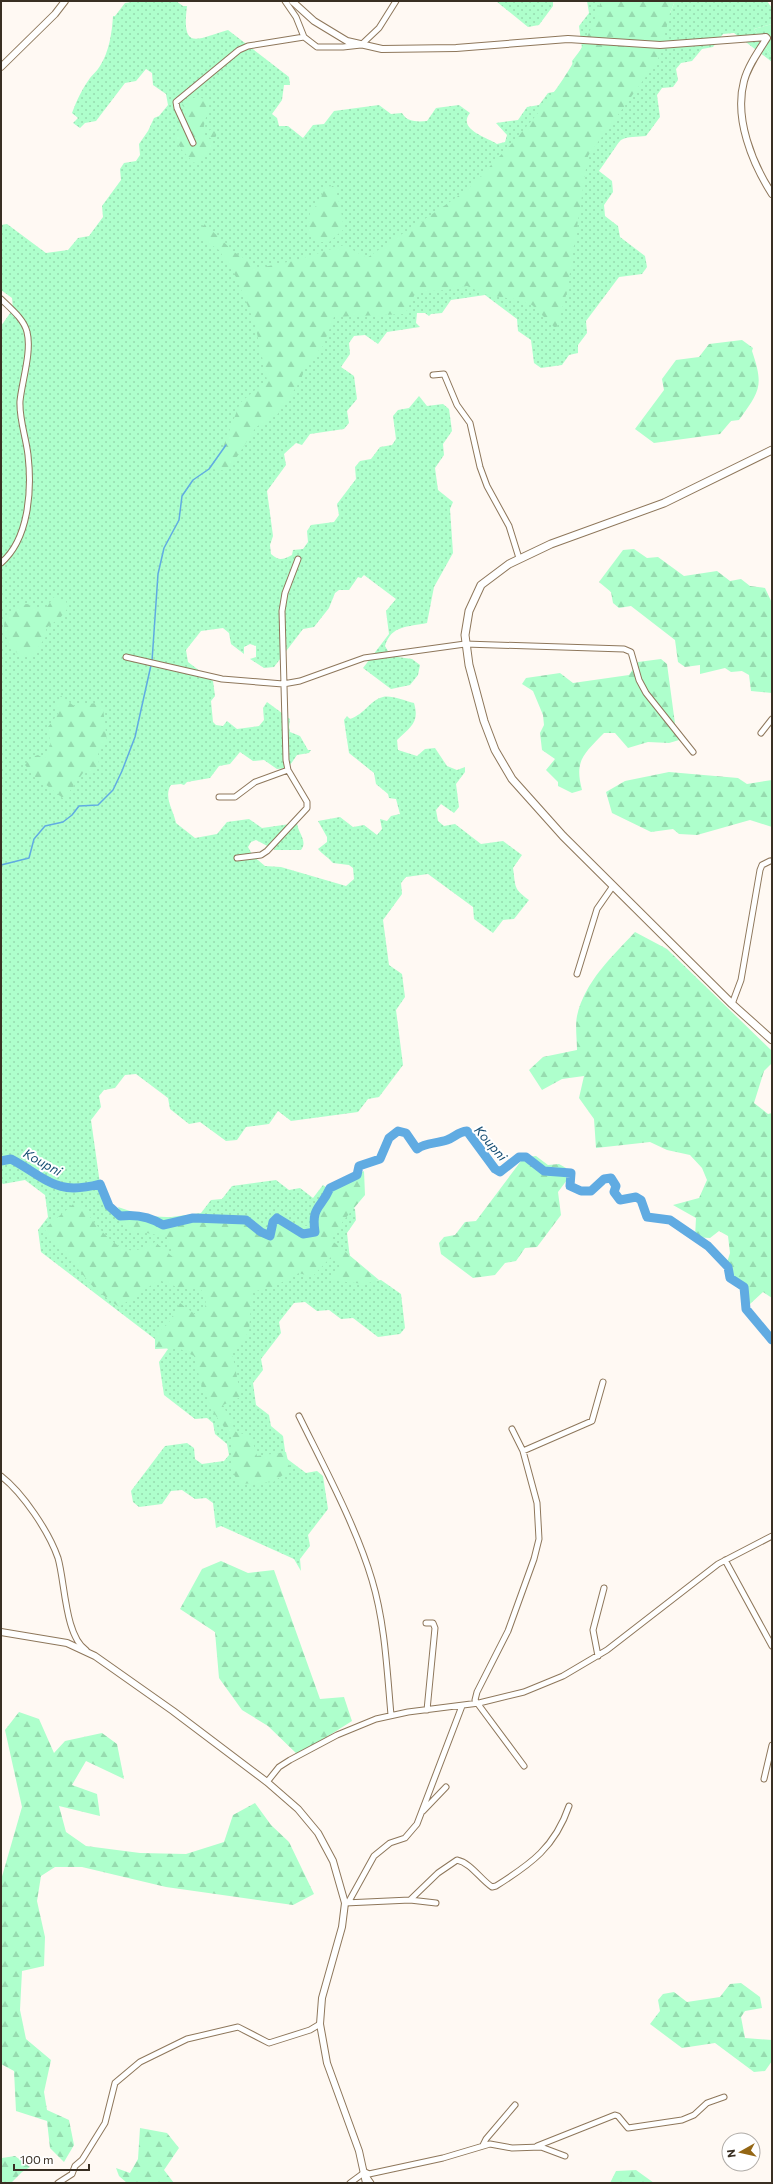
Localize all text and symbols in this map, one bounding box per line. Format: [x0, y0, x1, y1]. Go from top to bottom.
water label: Koupni [471, 1122, 511, 1164]
water label: Koupni [21, 1145, 66, 1179]
north arrow [721, 2132, 761, 2172]
scale bar [14, 2146, 89, 2172]
text: N [724, 2148, 738, 2158]
text: 100 m [20, 2152, 54, 2166]

